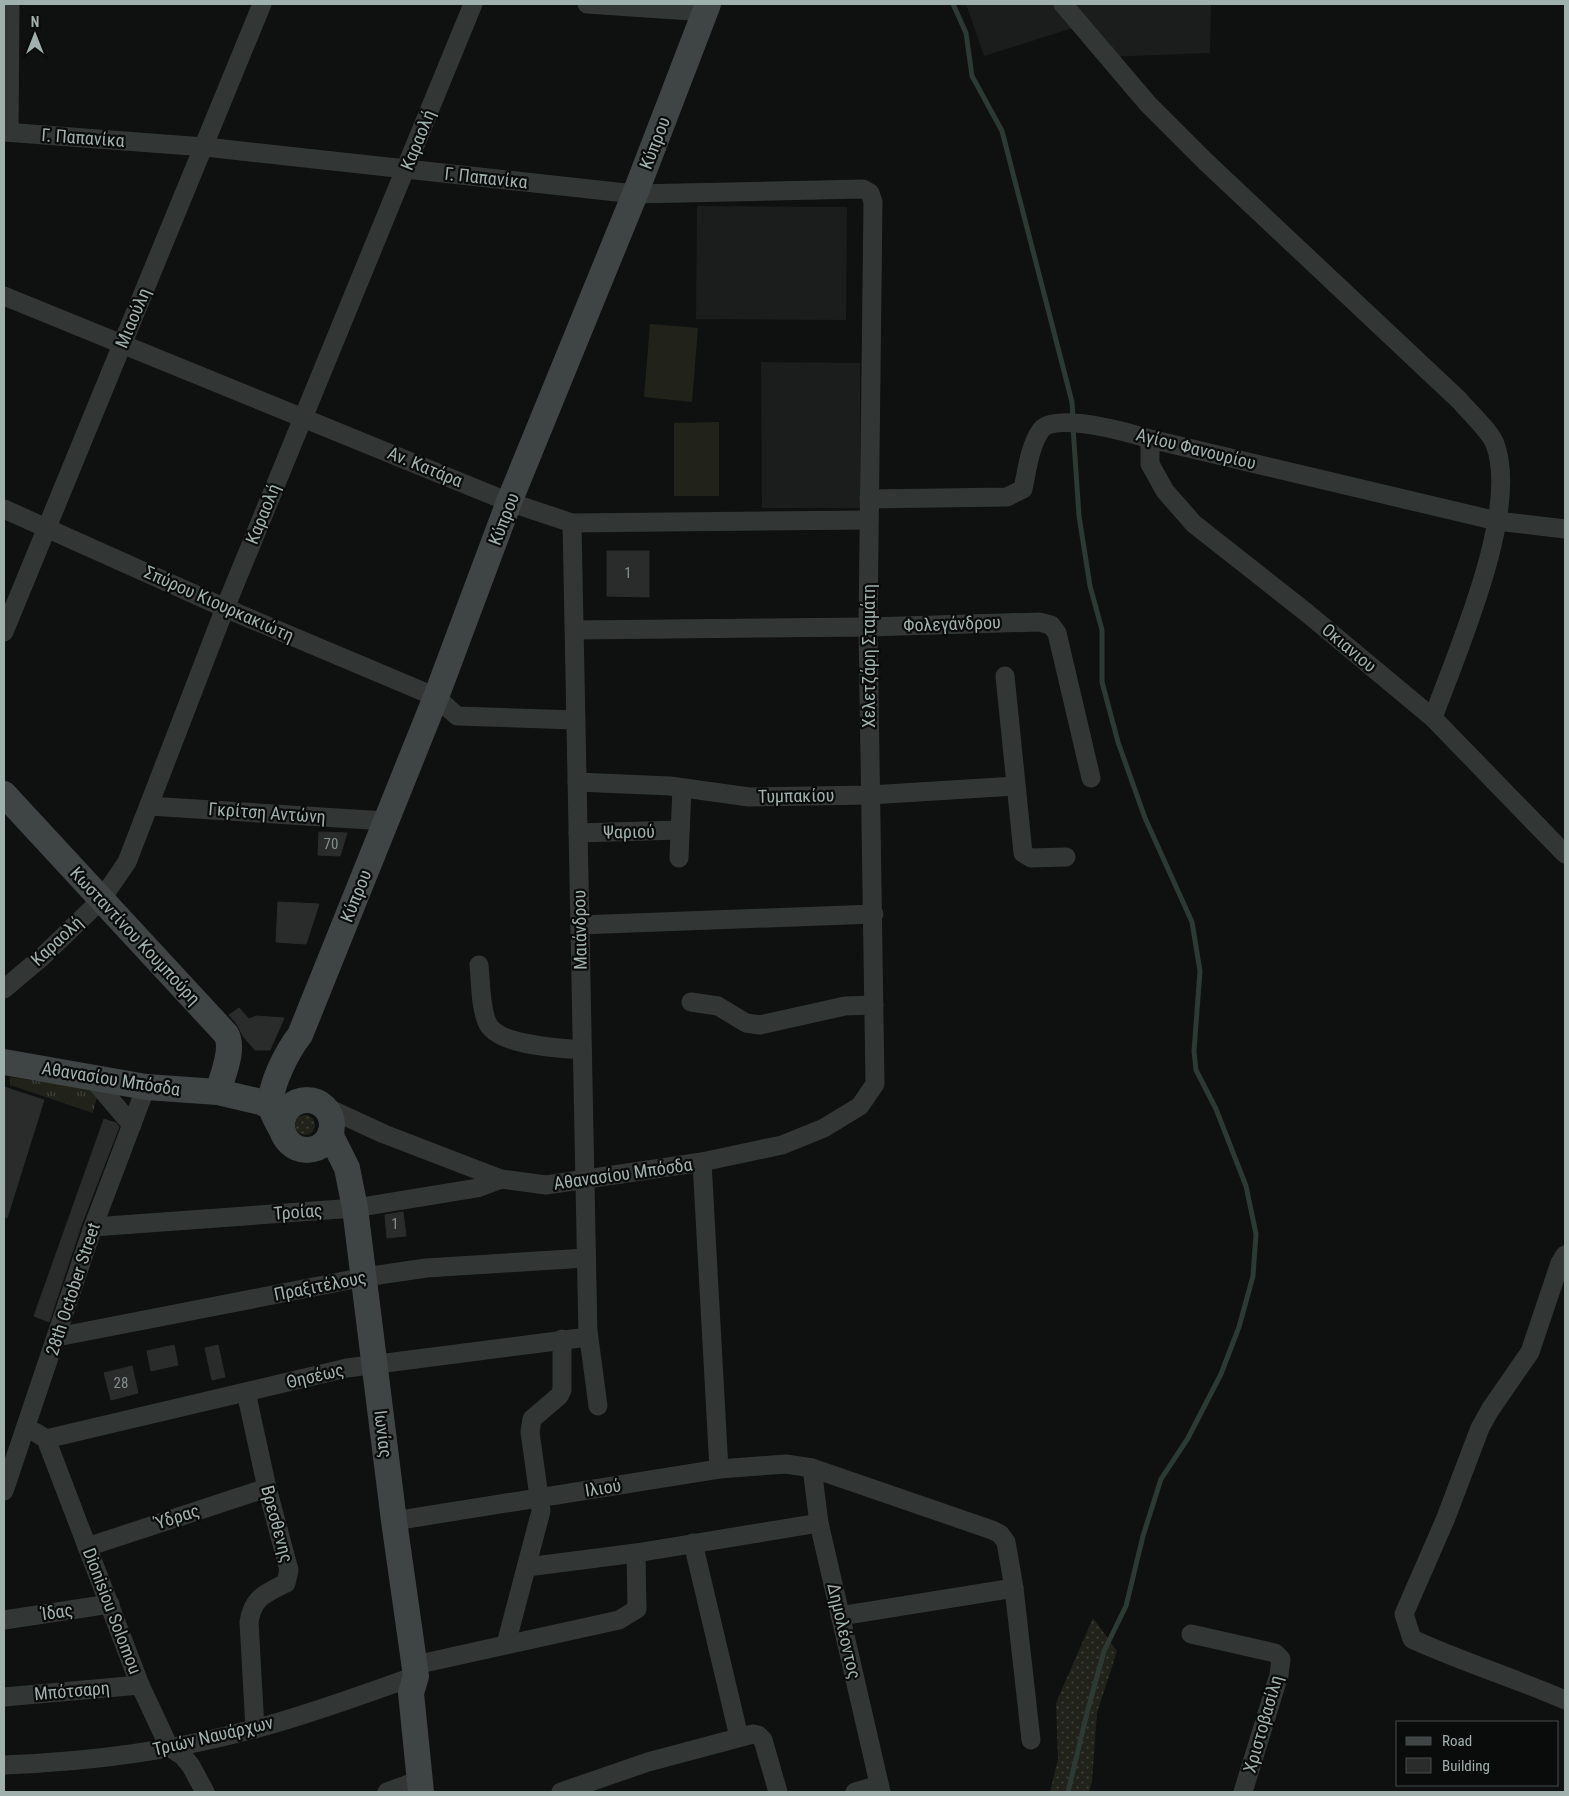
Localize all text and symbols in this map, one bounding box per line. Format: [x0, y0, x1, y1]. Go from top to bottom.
north arrow [10, 10, 60, 60]
text: N [31, 14, 39, 30]
street label: Καραολή [396, 107, 439, 173]
street label: Κύπρου [635, 114, 674, 172]
street label: Γ. Παπανίκα [41, 124, 125, 151]
street label: Γ. Παπανίκα [443, 163, 529, 192]
street label: Μιαούλη [111, 285, 155, 351]
street label: Αγίου Φανουρίου [1134, 423, 1258, 474]
street label: Αν. Κατάρα [385, 442, 466, 491]
street label: Καραολή [241, 481, 284, 547]
street label: Κύπρου [484, 490, 523, 548]
street label: Σπύρου Κιουρκακιώτη [141, 561, 297, 646]
house number: 1 [624, 564, 632, 582]
street label: Χελετζάρη Σταμάτη [858, 584, 879, 728]
street label: Φολεγάνδρου [903, 611, 1001, 636]
street label: Οκιανιου [1318, 619, 1381, 676]
street label: Τυμπακίου [758, 784, 834, 807]
street label: Γκρίτση Αντώνη [208, 798, 326, 827]
street label: Ψαριού [603, 821, 655, 842]
house number: 70 [324, 835, 338, 853]
street label: Κωσταντίνου Κουμπούρη [66, 862, 205, 1009]
street label: Κύπρου [336, 867, 375, 925]
street label: Μαιάνδρου [568, 890, 591, 970]
street label: Καραολή [26, 911, 87, 970]
street label: Αθανασίου Μπόσδα [40, 1057, 182, 1100]
street label: Αθανασίου Μπόσδα [552, 1153, 694, 1194]
street label: Τροίας [273, 1199, 323, 1224]
house number: 1 [391, 1215, 399, 1233]
street label: 28th October Street [41, 1220, 104, 1358]
street label: Πραξιτέλους [272, 1266, 368, 1305]
street label: Θησέως [284, 1359, 346, 1392]
house number: 28 [114, 1374, 128, 1392]
street label: Ιωνίας [370, 1409, 397, 1459]
street label: Ιλιού [583, 1474, 623, 1501]
street label: Βρεσθενης [257, 1483, 298, 1565]
street label: Ύδρας [151, 1500, 202, 1534]
street label: Dionisiou Solomou [79, 1545, 146, 1677]
street label: Δημολέοντος [823, 1581, 866, 1681]
street label: Ίδας [39, 1599, 74, 1624]
street label: Χριστοβασίλη [1239, 1673, 1286, 1775]
street label: Μπότσαρη [33, 1677, 111, 1704]
street label: Τριών Ναυάρχων [151, 1711, 275, 1760]
legend [1396, 1721, 1559, 1786]
text: Road [1442, 1732, 1472, 1750]
text: Building [1442, 1757, 1490, 1775]

